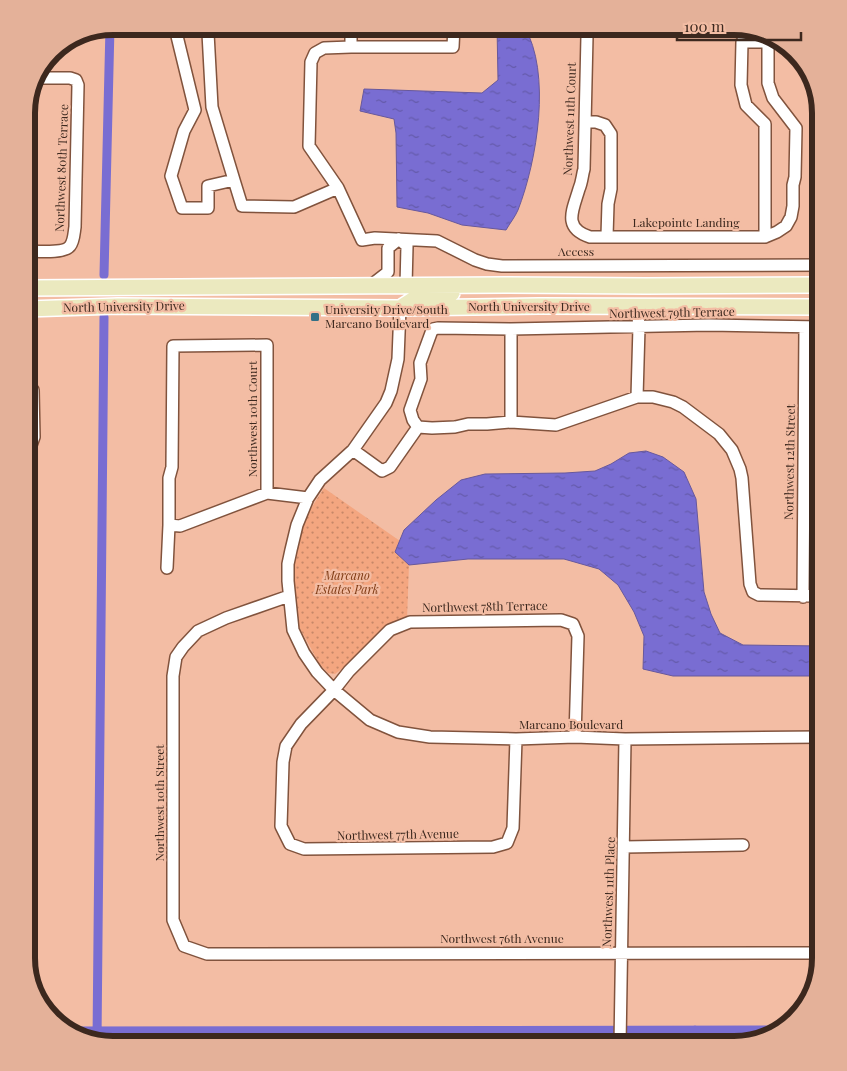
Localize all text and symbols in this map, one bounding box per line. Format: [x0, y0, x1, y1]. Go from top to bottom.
scale bar [677, 10, 801, 42]
text: 100 m [684, 16, 725, 36]
street label: Northwest 11th Court [559, 61, 579, 176]
street label: Northwest 80th Terrace [51, 104, 71, 232]
street label: Lakepointe Landing [633, 214, 740, 230]
street label: Access [557, 243, 594, 259]
street label: North University Drive [63, 297, 185, 315]
street label: North University Drive [468, 298, 590, 314]
place label: University Drive/South Marcano Boulevard [325, 301, 448, 331]
street label: Northwest 79th Terrace [609, 303, 735, 321]
marker: University Drive/South Marcano Boulevard [309, 311, 321, 323]
street label: Northwest 10th Court [244, 360, 260, 477]
street label: Northwest 12th Street [780, 403, 798, 520]
park label: Marcano Estates Park [314, 567, 379, 597]
street label: Northwest 78th Terrace [422, 597, 548, 615]
street label: Marcano Boulevard [519, 716, 623, 732]
street label: Northwest 10th Street [151, 744, 167, 862]
street label: Northwest 77th Avenue [337, 825, 459, 843]
street label: Northwest 11th Place [598, 837, 618, 947]
street label: Northwest 76th Avenue [440, 930, 564, 946]

